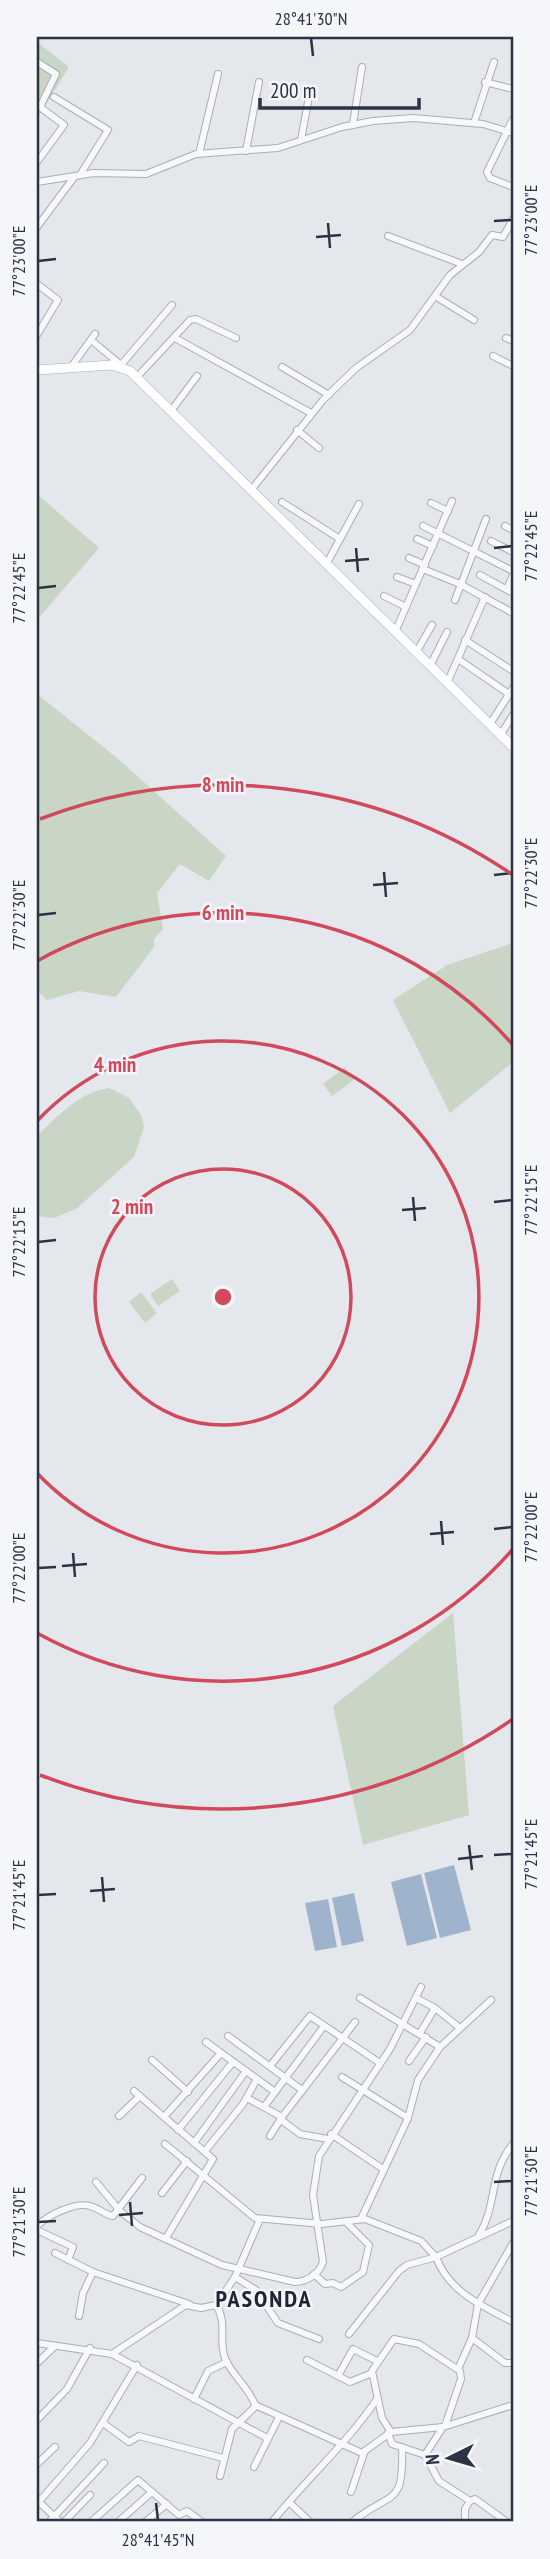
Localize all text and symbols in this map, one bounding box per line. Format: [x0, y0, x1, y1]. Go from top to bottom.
text: 28°41'30"N [275, 7, 347, 30]
scale bar [260, 66, 419, 110]
text: 200 m [270, 77, 316, 104]
text: 77°23'00"E [519, 185, 542, 255]
text: 77°23'00"E [7, 226, 30, 296]
text: 77°22'45"E [519, 511, 542, 581]
text: 77°22'45"E [7, 553, 30, 623]
text: 8 min [202, 771, 244, 798]
text: 77°22'30"E [519, 838, 542, 908]
text: 77°22'30"E [7, 880, 30, 950]
text: 6 min [202, 899, 244, 926]
text: 4 min [94, 1051, 136, 1078]
text: 77°22'15"E [519, 1165, 542, 1235]
text: 2 min [111, 1193, 153, 1220]
text: 77°22'15"E [7, 1207, 30, 1277]
centre of rings [211, 1285, 235, 1309]
text: 77°22'00"E [519, 1492, 542, 1562]
text: 77°22'00"E [7, 1533, 30, 1603]
text: 77°21'45"E [519, 1819, 542, 1889]
text: 77°21'45"E [7, 1860, 30, 1930]
text: 77°21'30"E [519, 2146, 542, 2216]
text: 77°21'30"E [7, 2187, 30, 2257]
district label: PASONDA [216, 2283, 312, 2314]
north arrow [414, 2422, 484, 2492]
text: N [420, 2453, 444, 2466]
text: 28°41'45"N [122, 2528, 194, 2551]

